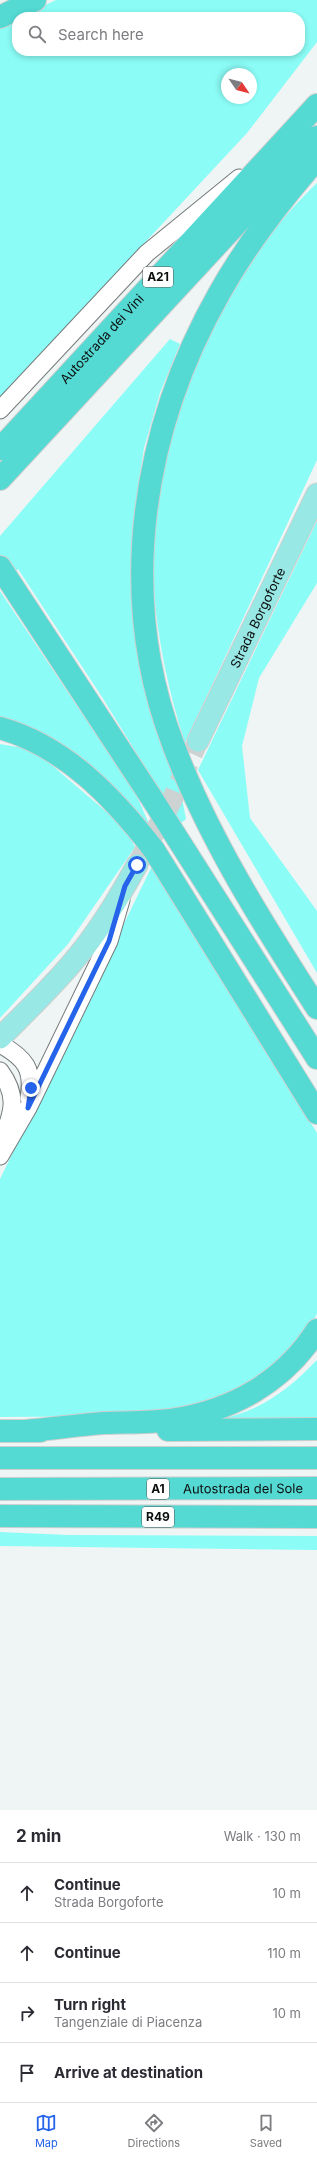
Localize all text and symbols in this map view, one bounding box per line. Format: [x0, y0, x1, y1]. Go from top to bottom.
search box [12, 12, 305, 56]
icon: search [26, 23, 48, 45]
text: Search here [58, 25, 144, 44]
north arrow [221, 68, 257, 104]
road number: A21 [143, 267, 173, 287]
street label: Autostrada dei Vini [56, 291, 147, 387]
street label: Strada Borgoforte [226, 565, 288, 670]
route start [128, 856, 146, 874]
route end [22, 1079, 40, 1097]
road number: A1 [147, 1479, 169, 1499]
street label: Autostrada del Sole [183, 1480, 303, 1496]
road number: R49 [142, 1507, 174, 1527]
text: 2 min [16, 1826, 61, 1846]
text: Walk · 130 m [224, 1828, 301, 1844]
text: Continue [54, 1875, 121, 1894]
icon: ahead [16, 1882, 38, 1904]
text: 10 m [272, 1885, 301, 1901]
text: Strada Borgoforte [54, 1894, 163, 1910]
icon: ahead [16, 1942, 38, 1964]
text: Continue [54, 1943, 121, 1962]
text: 110 m [267, 1945, 301, 1961]
text: Turn right [54, 1995, 126, 2014]
icon: right [16, 2002, 38, 2024]
text: 10 m [272, 2005, 301, 2021]
text: Tangenziale di Piacenza [54, 2014, 202, 2030]
icon: arrive [16, 2062, 38, 2084]
text: Arrive at destination [54, 2063, 203, 2082]
tab: Map [35, 2112, 58, 2150]
tab: Directions [128, 2112, 180, 2150]
tab: Saved [250, 2112, 282, 2150]

